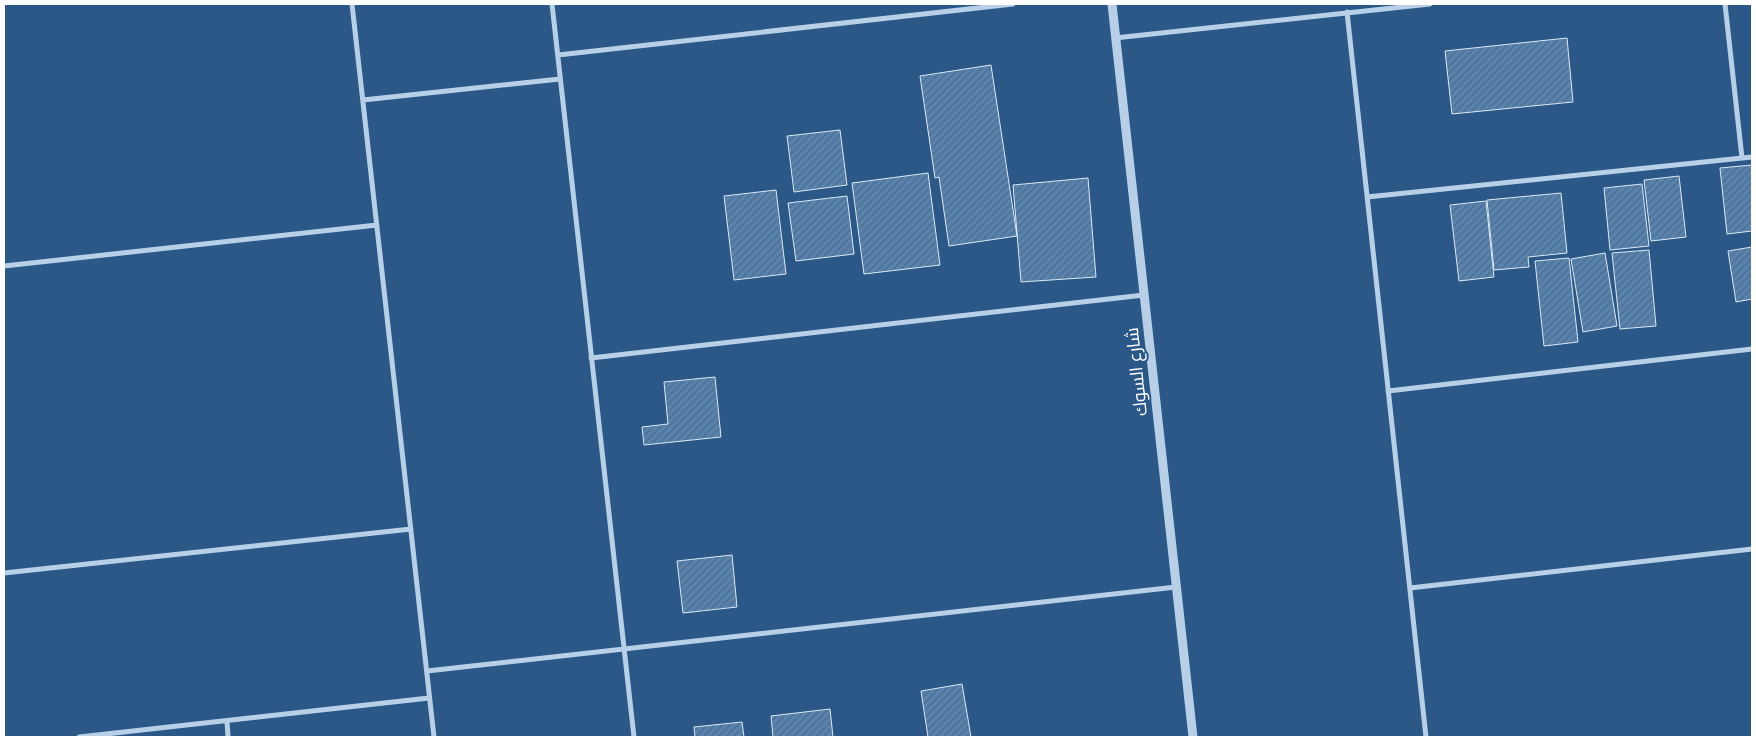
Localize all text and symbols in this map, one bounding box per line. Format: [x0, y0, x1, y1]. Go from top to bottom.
street label: شارع السوك [1121, 326, 1153, 417]

